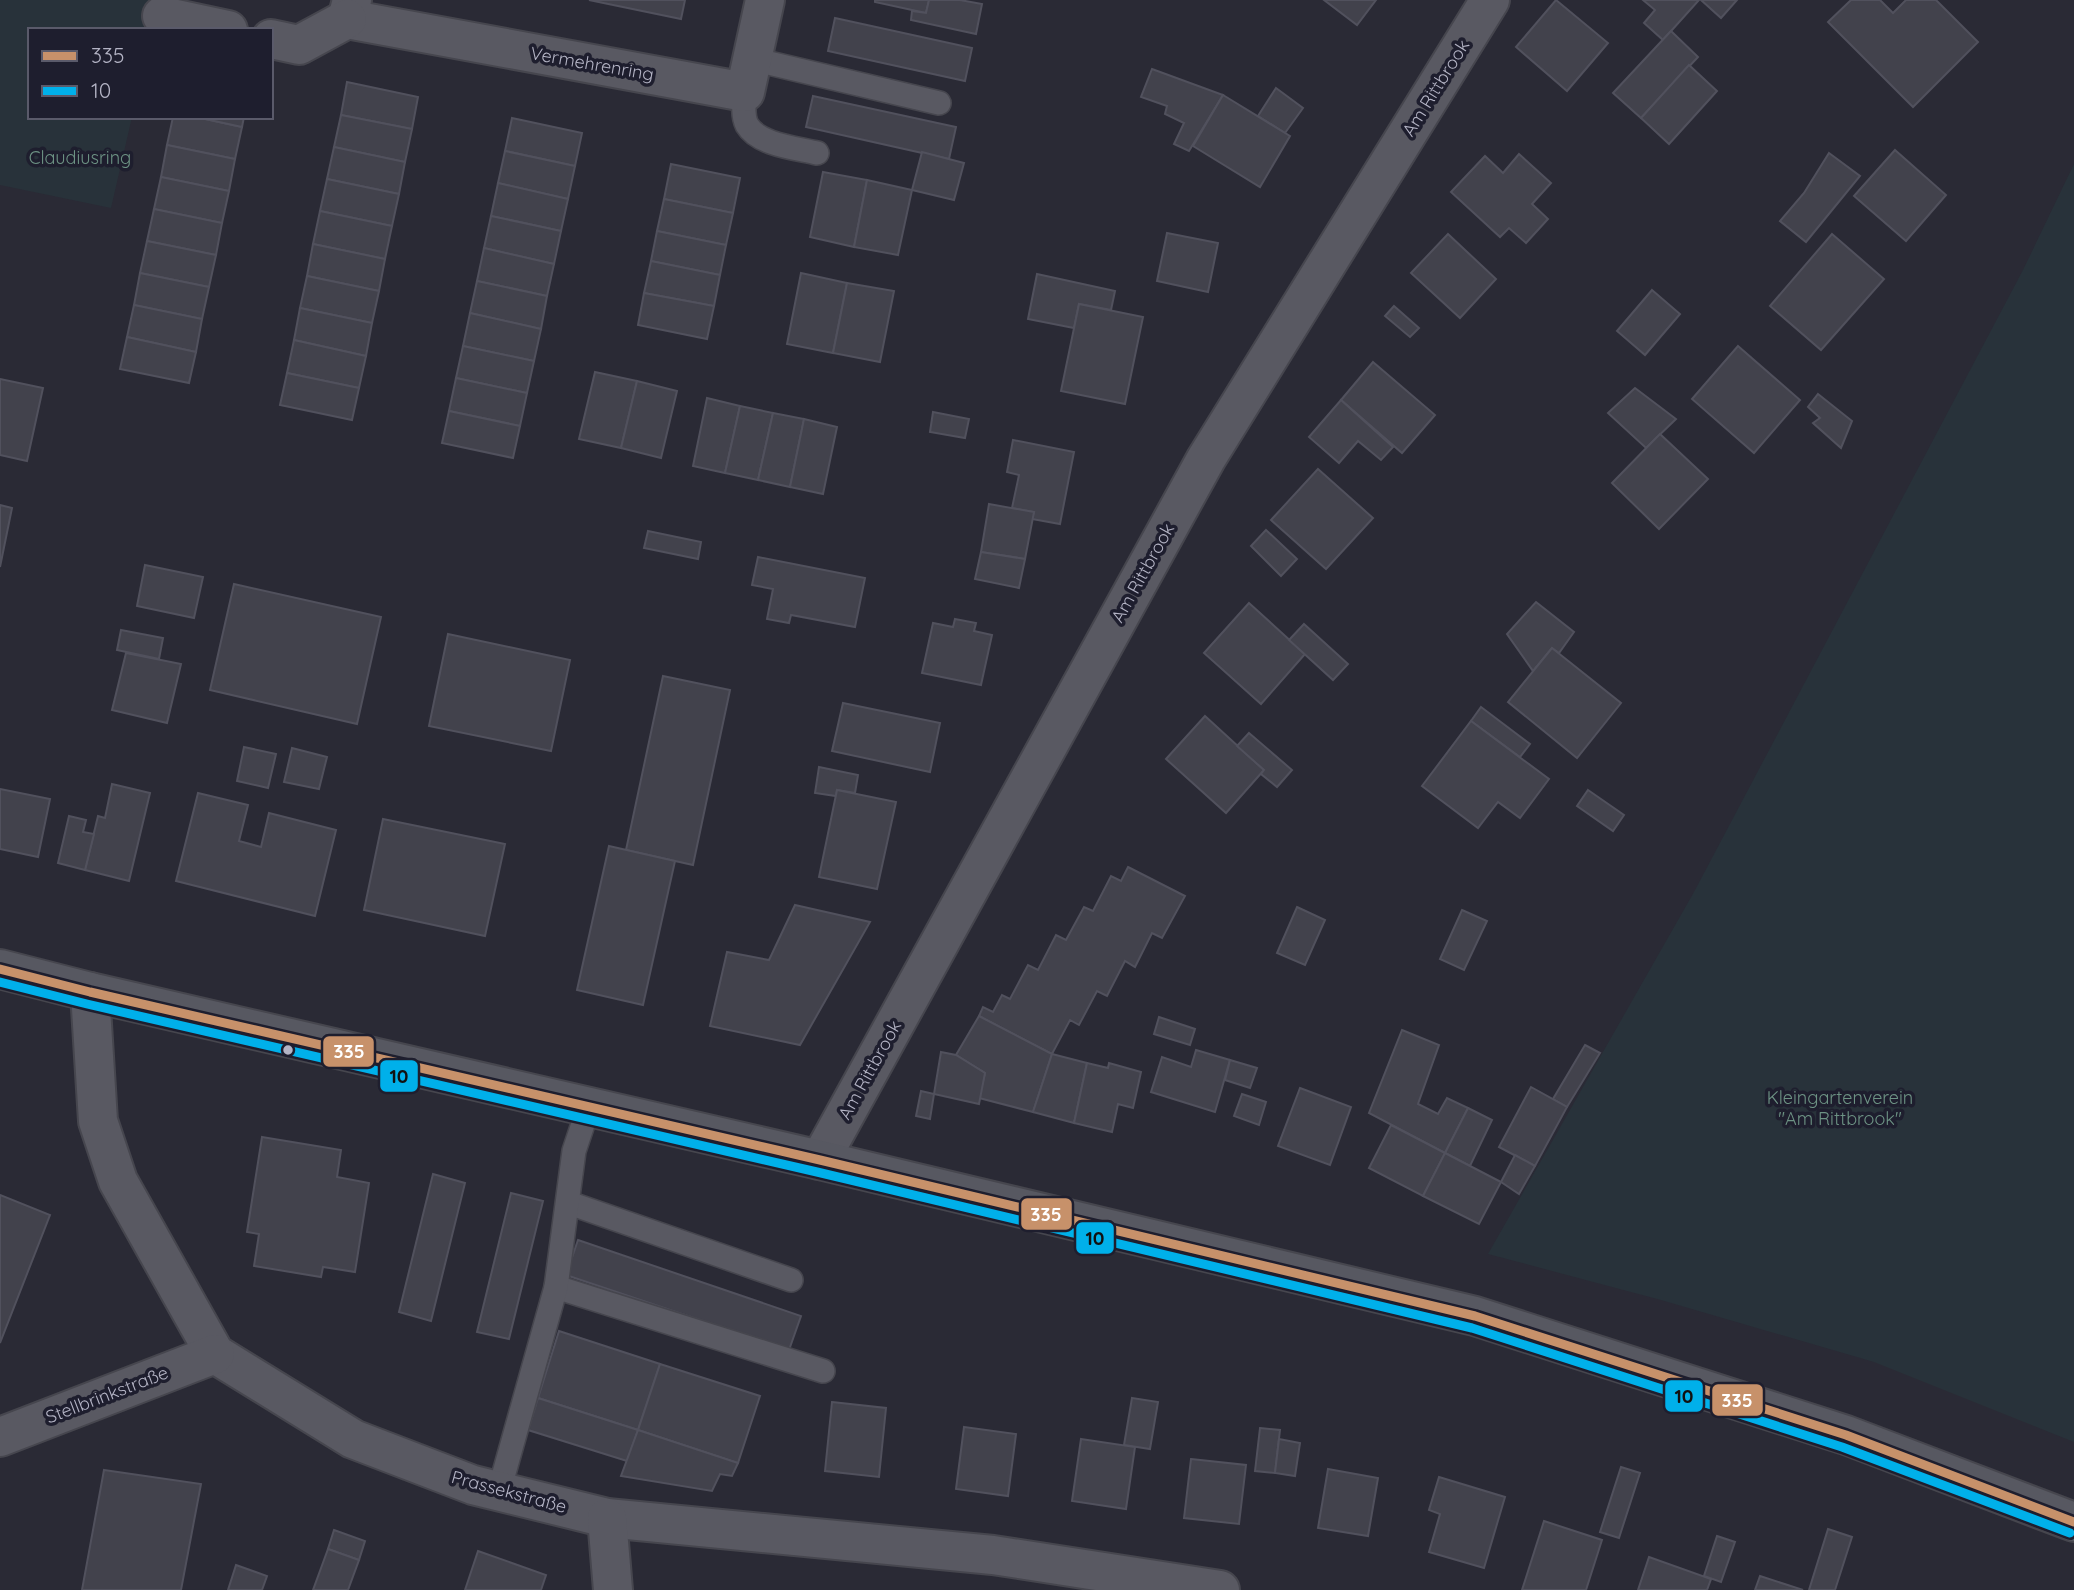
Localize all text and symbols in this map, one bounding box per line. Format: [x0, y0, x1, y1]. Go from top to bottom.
legend [28, 28, 273, 119]
street label: Am Rittbrook [1397, 35, 1474, 140]
street label: Vermehrenring [529, 41, 656, 86]
text: 335 [91, 42, 124, 68]
text: 10 [91, 77, 111, 103]
park label: Claudiusring [29, 146, 131, 169]
street label: Am Rittbrook [1106, 519, 1179, 626]
street label: Am Rittbrook [833, 1016, 906, 1123]
line badge: 335 [322, 1035, 375, 1068]
text: 335 [333, 1039, 365, 1063]
unlabelled marker [281, 1043, 295, 1057]
line badge: 10 [379, 1059, 419, 1093]
text: 10 [389, 1064, 409, 1088]
park label: Kleingartenverein "Am Rittbrook" [1767, 1086, 1913, 1130]
line badge: 335 [1020, 1197, 1073, 1231]
text: 335 [1030, 1202, 1062, 1226]
line badge: 10 [1075, 1221, 1115, 1255]
text: 10 [1085, 1226, 1105, 1250]
street label: Stellbrinkstraße [42, 1361, 171, 1428]
line badge: 10 [1664, 1379, 1704, 1413]
line badge: 335 [1711, 1383, 1764, 1417]
text: 10 [1674, 1384, 1694, 1408]
text: 335 [1721, 1388, 1753, 1412]
street label: Prassekstraße [449, 1465, 569, 1518]

